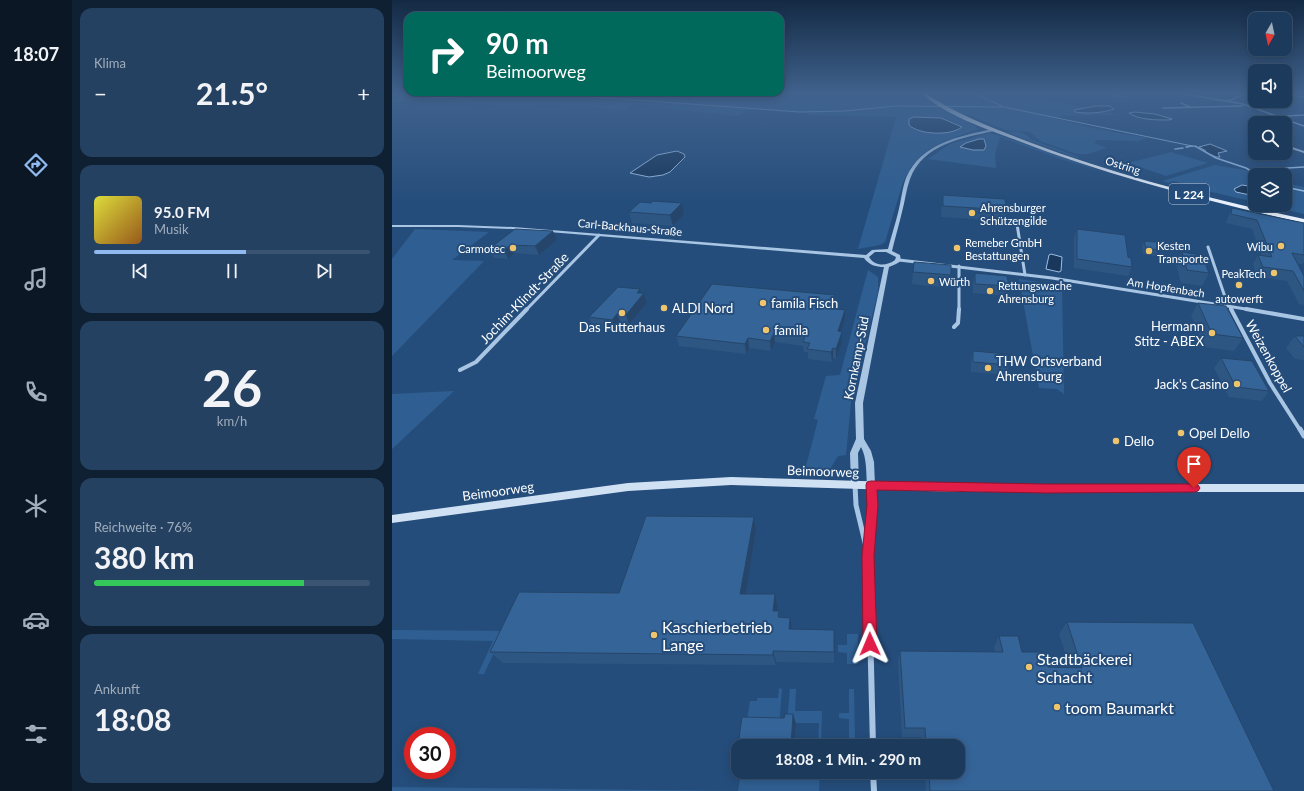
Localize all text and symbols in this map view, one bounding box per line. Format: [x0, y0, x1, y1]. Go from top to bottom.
north arrow [1248, 12, 1292, 56]
map controls [1248, 12, 1292, 212]
text: 90 m [486, 26, 549, 60]
icon: right [420, 28, 472, 80]
text: 18:07 [13, 43, 59, 65]
text: Klima [94, 55, 126, 71]
text: Beimoorweg [486, 60, 586, 82]
button: sound [1248, 64, 1292, 108]
text: 21.5° [196, 75, 268, 111]
text: − [94, 80, 107, 107]
text: + [357, 80, 370, 107]
button: search [1248, 116, 1292, 160]
icon: directions [22, 151, 50, 179]
street label: Ostring [1104, 154, 1142, 177]
button: layers [1248, 168, 1292, 212]
road number: L 224 [1169, 184, 1209, 204]
place label: Ahrensburger Schützengilde [980, 201, 1047, 227]
text: 95.0 FM [154, 203, 210, 221]
marker: Ahrensburger Schützengilde [967, 208, 977, 218]
street label: Carl-Backhaus-Straße [577, 216, 683, 238]
text: Musik [154, 221, 189, 237]
place label: Remeber GmbH Bestattungen [965, 236, 1042, 262]
place label: Kesten Transporte [1157, 239, 1209, 265]
place label: Wibu [1247, 240, 1273, 253]
marker: Wibu [1276, 241, 1286, 251]
place label: Carmotec [458, 242, 505, 255]
marker: Carmotec [508, 243, 518, 253]
marker: Remeber GmbH Bestattungen [952, 243, 962, 253]
marker: Kesten Transporte [1144, 246, 1154, 256]
street label: Jochim-Klindt-Straße [476, 249, 572, 347]
icon: previous [129, 260, 151, 282]
icon: pause [221, 260, 243, 282]
icon: next [313, 260, 335, 282]
icon: music [22, 265, 50, 293]
place label: PeakTech [1221, 267, 1266, 280]
marker: PeakTech [1269, 268, 1279, 278]
street label: Am Hopfenbach [1126, 274, 1206, 300]
place label: Würth [939, 275, 970, 288]
marker: Würth [926, 276, 936, 286]
place label: Rettungswache Ahrensburg [998, 279, 1072, 305]
marker: autowerft [1234, 280, 1244, 290]
marker: Rettungswache Ahrensburg [985, 286, 995, 296]
place label: autowerft [1215, 292, 1263, 305]
place label: famila Fisch [771, 295, 838, 311]
marker: famila Fisch [758, 298, 768, 308]
place label: ALDI Nord [672, 300, 733, 316]
marker: ALDI Nord [659, 303, 669, 313]
marker: Das Futterhaus [617, 308, 627, 318]
street label: Kornkamp-Süd [840, 315, 872, 401]
street label: Weizenkoppel [1242, 317, 1296, 395]
place label: Hermann Stitz - ABEX [1134, 318, 1205, 349]
place label: Das Futterhaus [579, 319, 666, 335]
place label: famila [774, 322, 808, 338]
marker: famila [761, 325, 771, 335]
marker: Hermann Stitz - ABEX [1207, 328, 1217, 338]
place label: THW Ortsverband Ahrensburg [996, 353, 1102, 384]
text: 26 [202, 356, 262, 418]
marker: THW Ortsverband Ahrensburg [983, 363, 993, 373]
place label: Jack's Casino [1154, 376, 1229, 392]
icon: phone [22, 378, 50, 406]
marker: Jack's Casino [1232, 379, 1242, 389]
text: km/h [217, 413, 247, 429]
place label: Opel Dello [1189, 425, 1250, 441]
marker: Opel Dello [1176, 428, 1186, 438]
place label: Dello [1124, 433, 1154, 449]
marker: Dello [1111, 436, 1121, 446]
pin [1177, 447, 1211, 488]
icon: arrive [1183, 453, 1205, 475]
street label: Beimoorweg [787, 462, 860, 480]
street label: Beimoorweg [461, 478, 535, 504]
icon: climate [22, 492, 50, 520]
text: Reichweite · 76% [94, 519, 192, 535]
text: 380 km [94, 539, 195, 575]
icon: car [22, 606, 50, 634]
place label: Kaschierbetrieb Lange [662, 617, 772, 654]
position arrow [849, 623, 891, 665]
marker: Kaschierbetrieb Lange [649, 630, 659, 640]
place label: Stadtbäckerei Schacht [1037, 649, 1132, 686]
marker: Stadtbäckerei Schacht [1024, 662, 1034, 672]
text: Ankunft [94, 681, 140, 697]
place label: toom Baumarkt [1065, 698, 1174, 717]
text: 18:08 [94, 701, 171, 737]
marker: toom Baumarkt [1052, 702, 1062, 712]
icon: filters [22, 720, 50, 748]
speed limit sign: 30 [404, 727, 456, 779]
text: 18:08 · 1 Min. · 290 m [775, 750, 921, 768]

